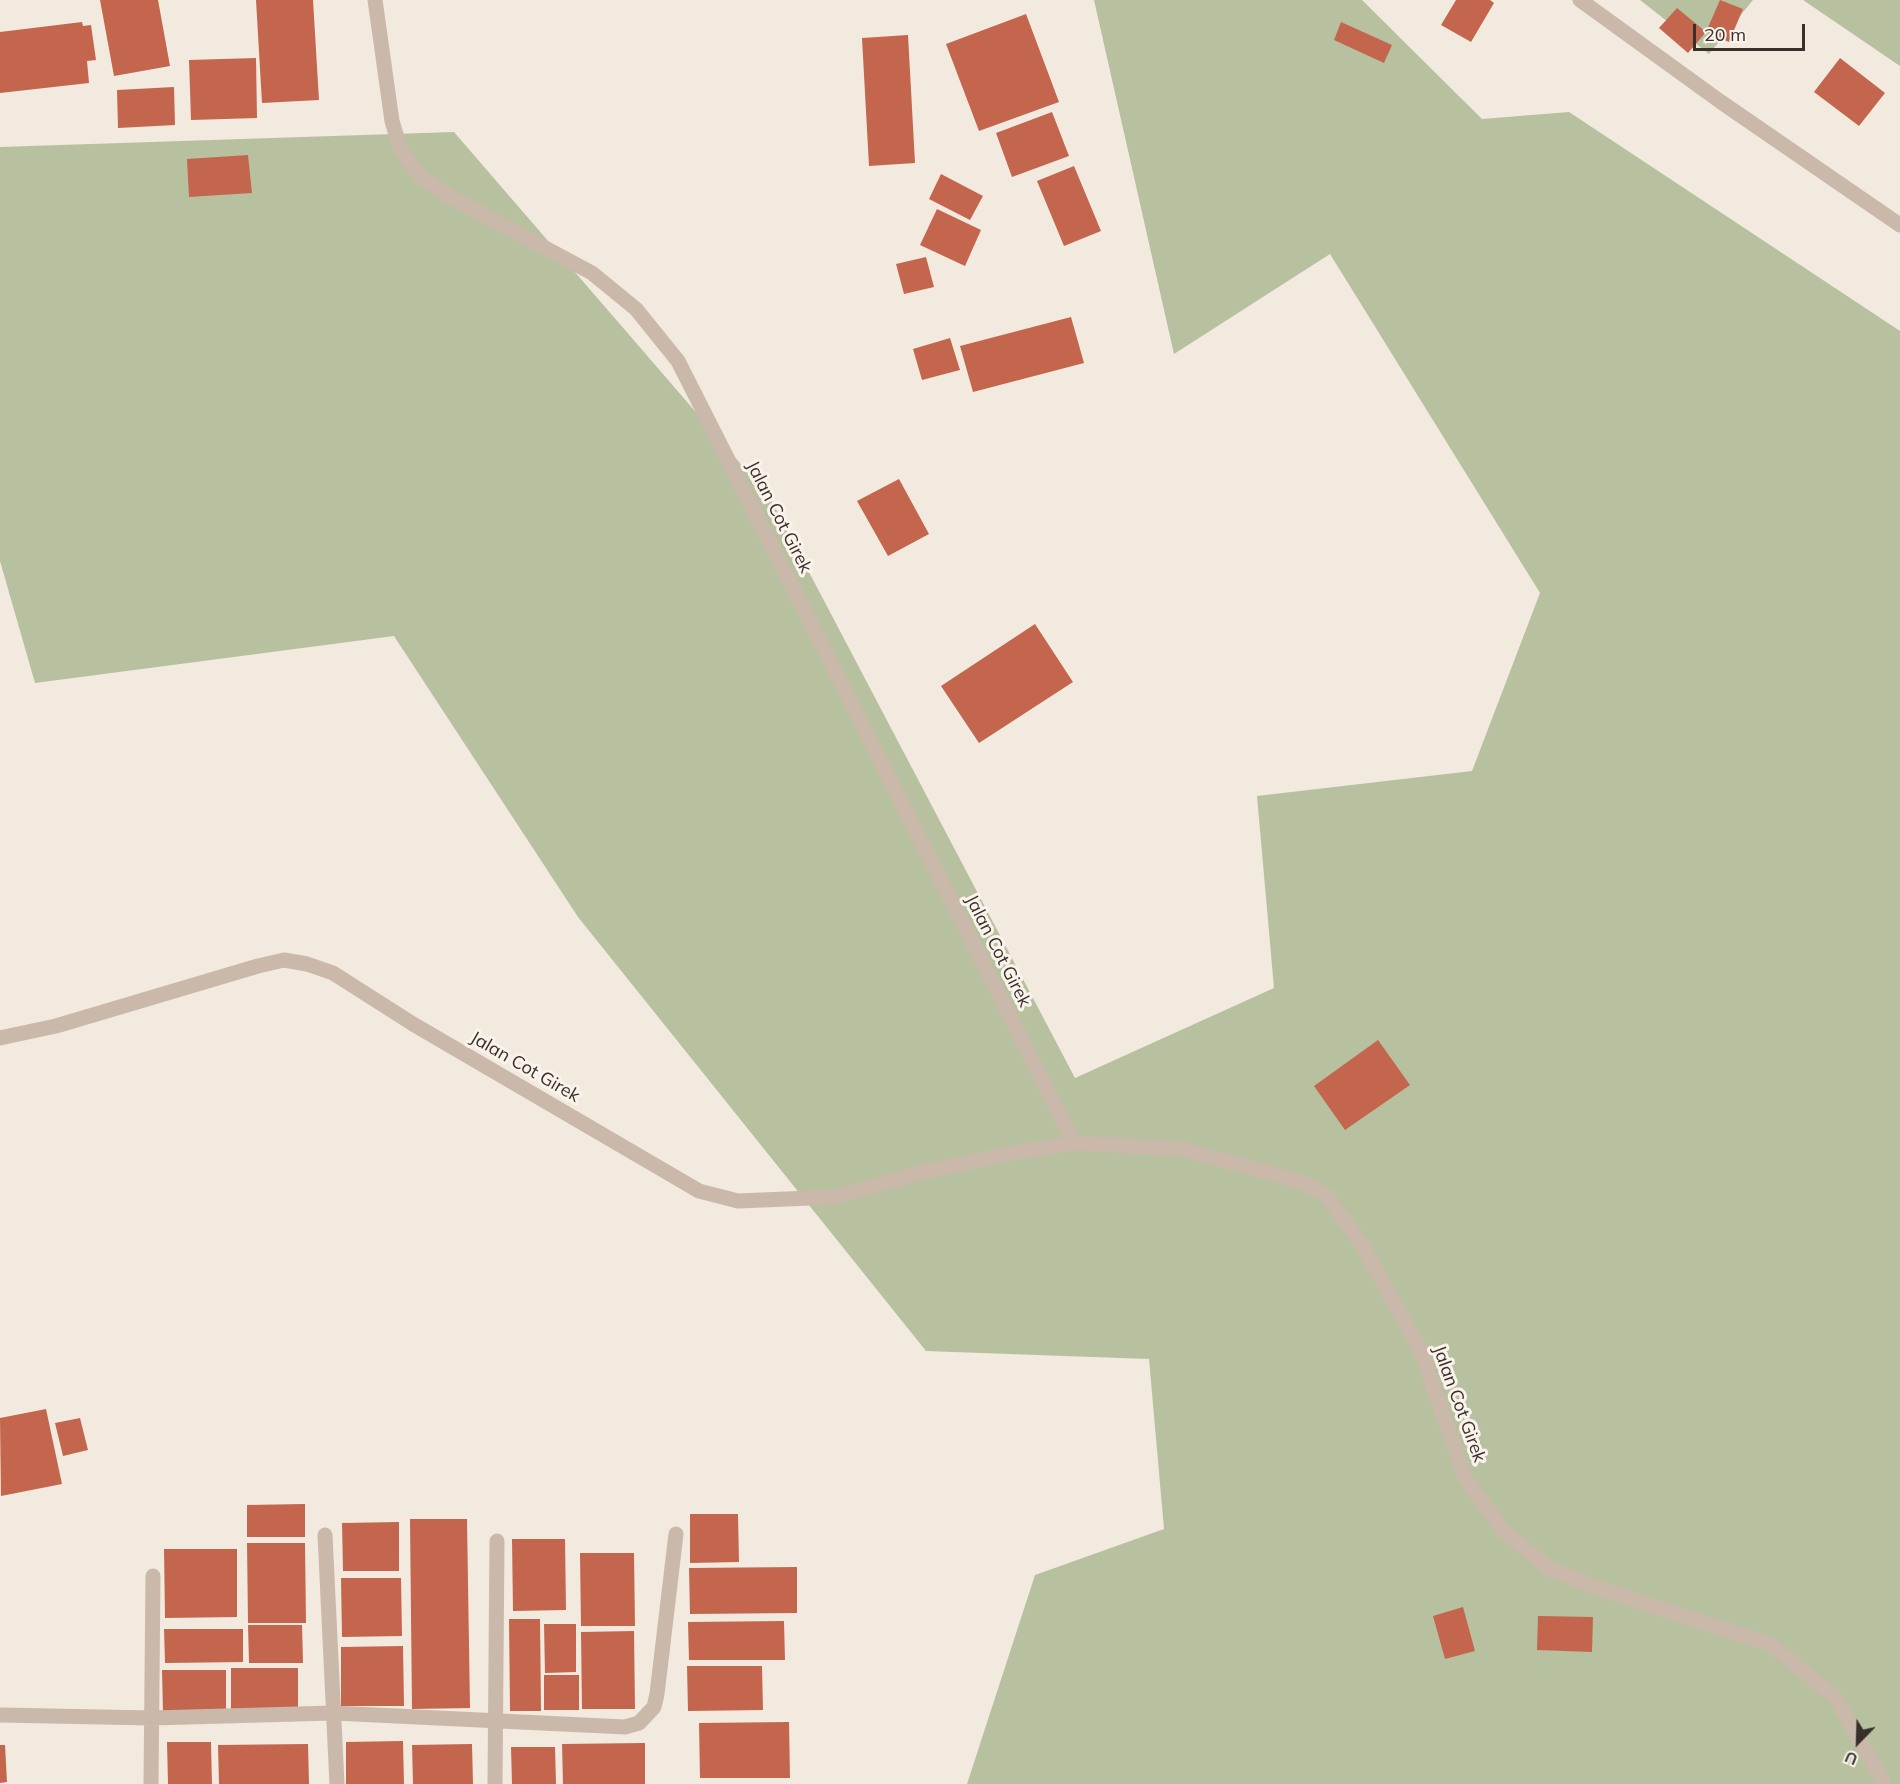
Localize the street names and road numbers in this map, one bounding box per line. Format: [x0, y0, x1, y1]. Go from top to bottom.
street label: Jalan Cot Girek [741, 457, 817, 577]
street label: Jalan Cot Girek [960, 891, 1036, 1011]
street label: Jalan Cot Girek [466, 1027, 584, 1107]
street label: Jalan Cot Girek [1428, 1343, 1490, 1465]

